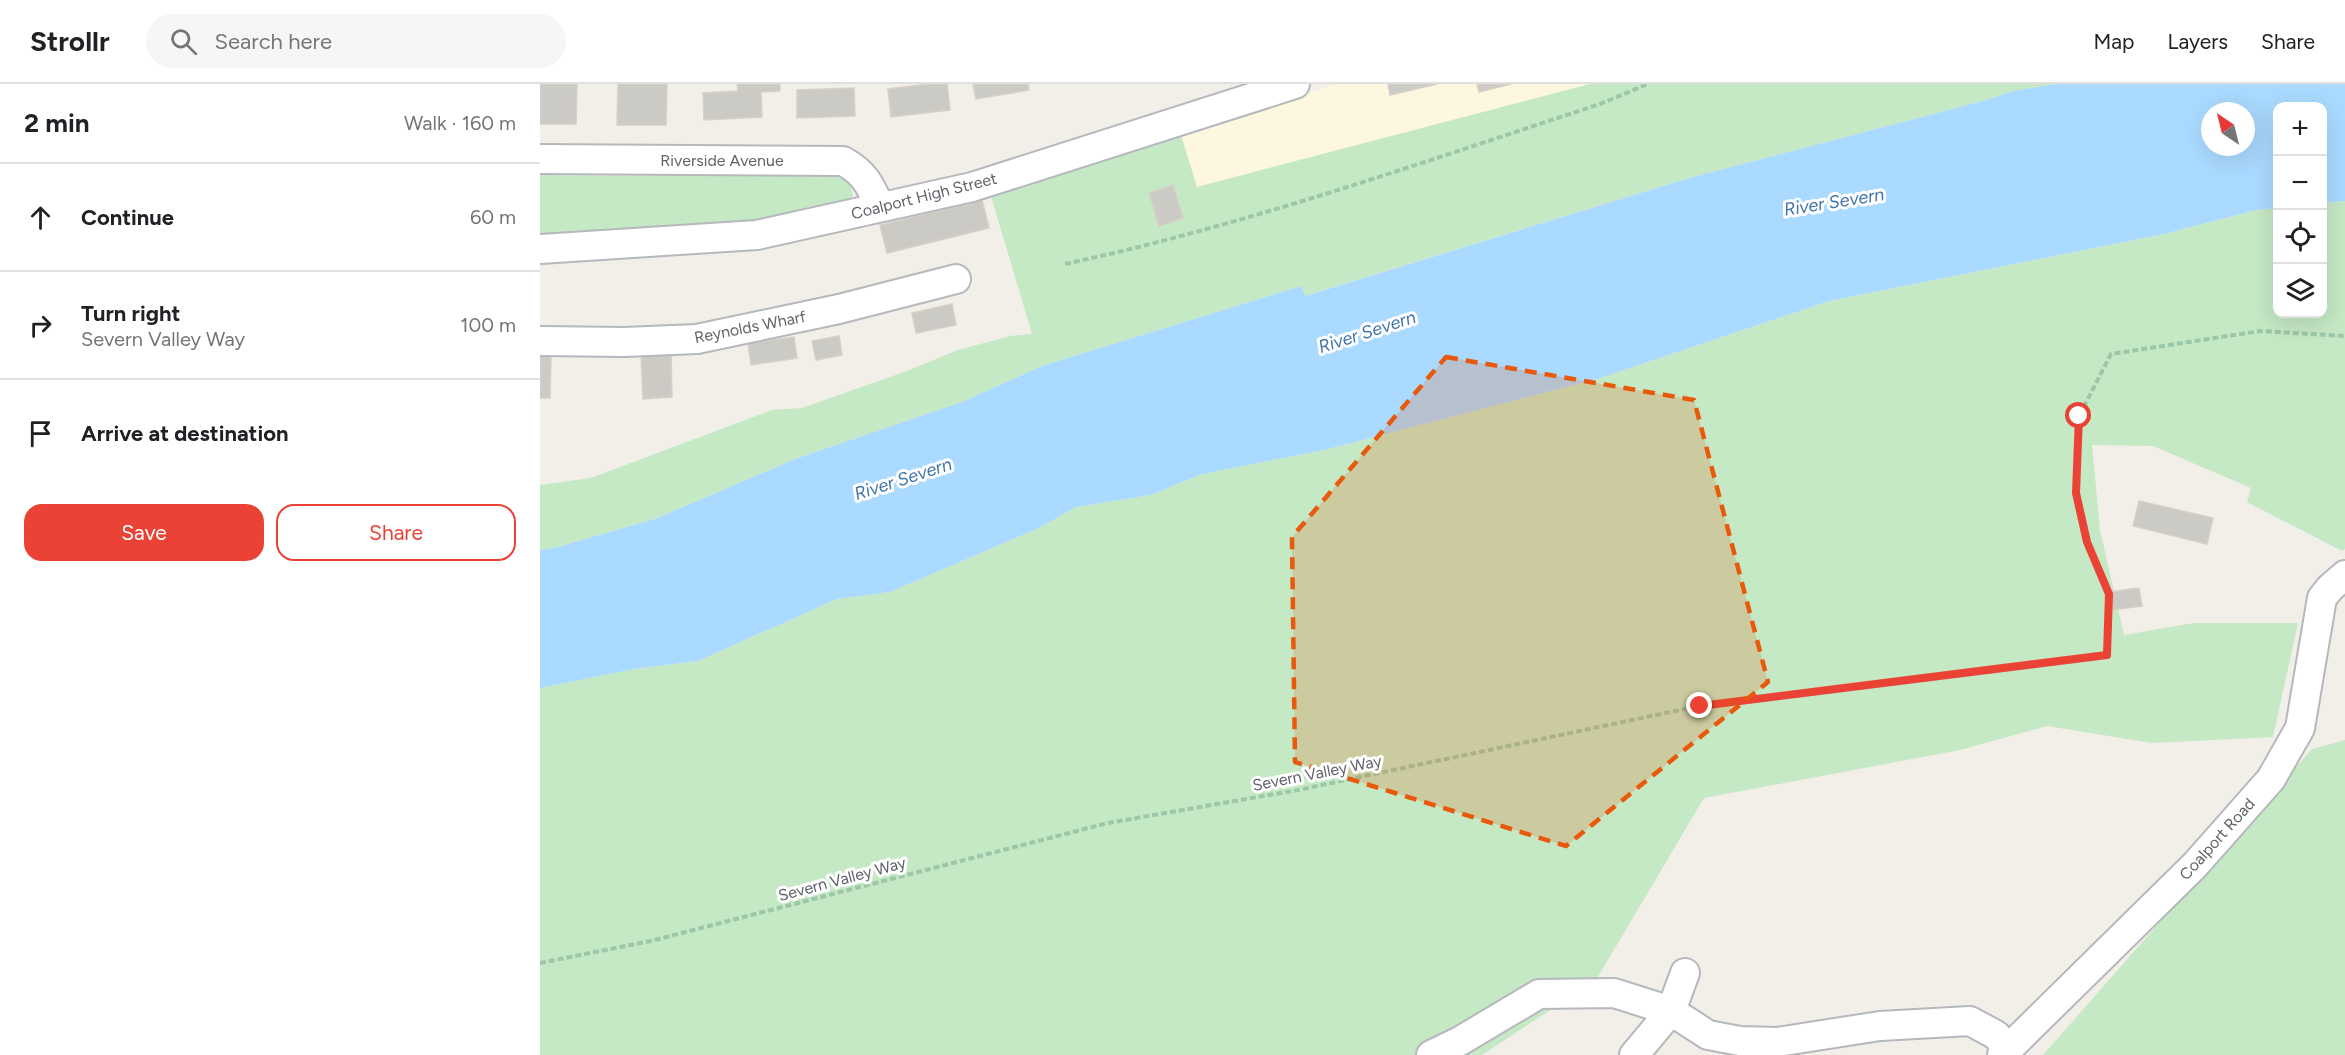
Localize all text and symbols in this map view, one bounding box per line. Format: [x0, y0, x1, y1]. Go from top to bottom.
search box [146, 14, 566, 68]
text: Strollr [30, 24, 110, 58]
icon: search [167, 25, 200, 58]
text: Search here [215, 28, 332, 55]
text: Map [2094, 29, 2134, 54]
text: Layers [2167, 29, 2228, 54]
text: Share [2261, 29, 2315, 54]
north arrow [2201, 102, 2255, 156]
map controls [2273, 102, 2327, 318]
button: + [2273, 102, 2327, 156]
text: 2 min [24, 107, 90, 139]
text: Walk · 160 m [404, 111, 516, 135]
street label: Riverside Avenue [660, 151, 784, 170]
button: − [2273, 156, 2327, 210]
street label: Coalport High Street [849, 169, 999, 223]
water label: River Severn [1782, 183, 1886, 221]
icon: ahead [24, 201, 57, 234]
text: Continue [81, 204, 174, 231]
text: 60 m [470, 205, 516, 229]
button: locate [2273, 210, 2327, 264]
button: layers [2273, 264, 2327, 318]
text: Turn right [81, 300, 180, 327]
water label: River Severn [1316, 306, 1418, 358]
street label: Reynolds Wharf [693, 307, 807, 347]
icon: right [24, 309, 57, 342]
text: 100 m [460, 313, 516, 337]
text: Severn Valley Way [81, 327, 245, 351]
route start [2065, 402, 2091, 428]
icon: arrive [24, 417, 57, 450]
text: Arrive at destination [81, 420, 289, 447]
water label: River Severn [852, 453, 954, 505]
button: Save [24, 504, 264, 561]
button: Share [276, 504, 516, 561]
route end [1686, 692, 1712, 718]
street label: Severn Valley Way [1251, 751, 1384, 795]
street label: Coalport Road [2175, 794, 2259, 884]
street label: Severn Valley Way [776, 853, 908, 905]

